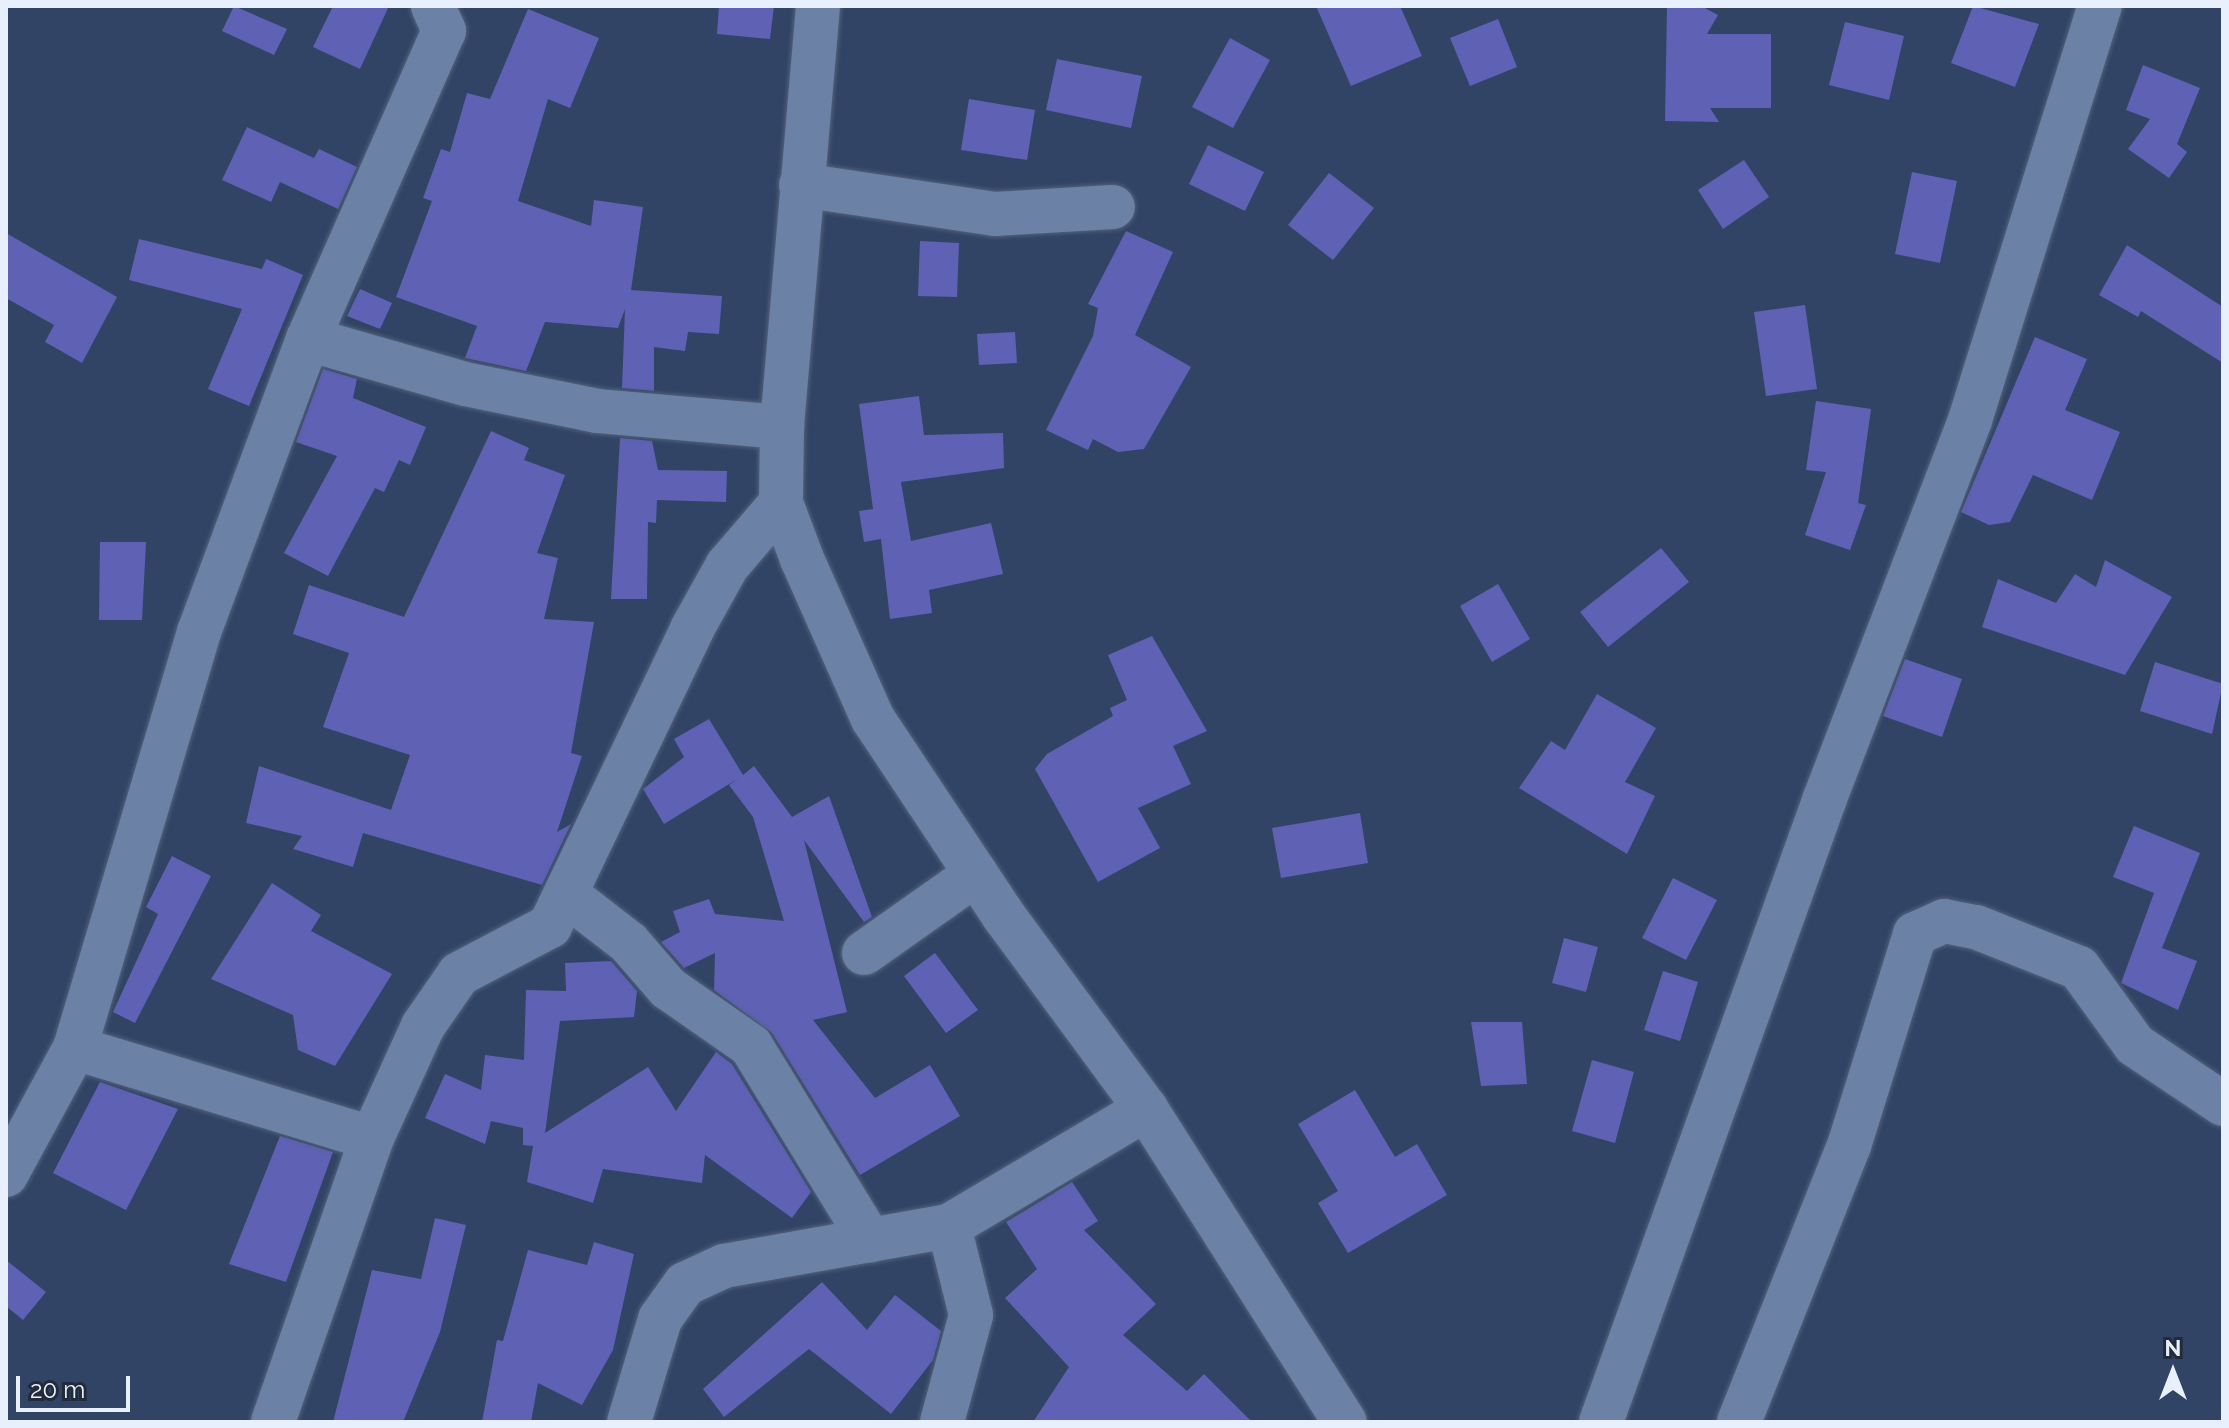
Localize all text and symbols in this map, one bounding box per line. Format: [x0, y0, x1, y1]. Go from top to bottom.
north arrow [2133, 1332, 2213, 1412]
text: N [2165, 1335, 2181, 1361]
scale bar [20, 1360, 134, 1410]
text: 20 m [30, 1375, 85, 1404]

